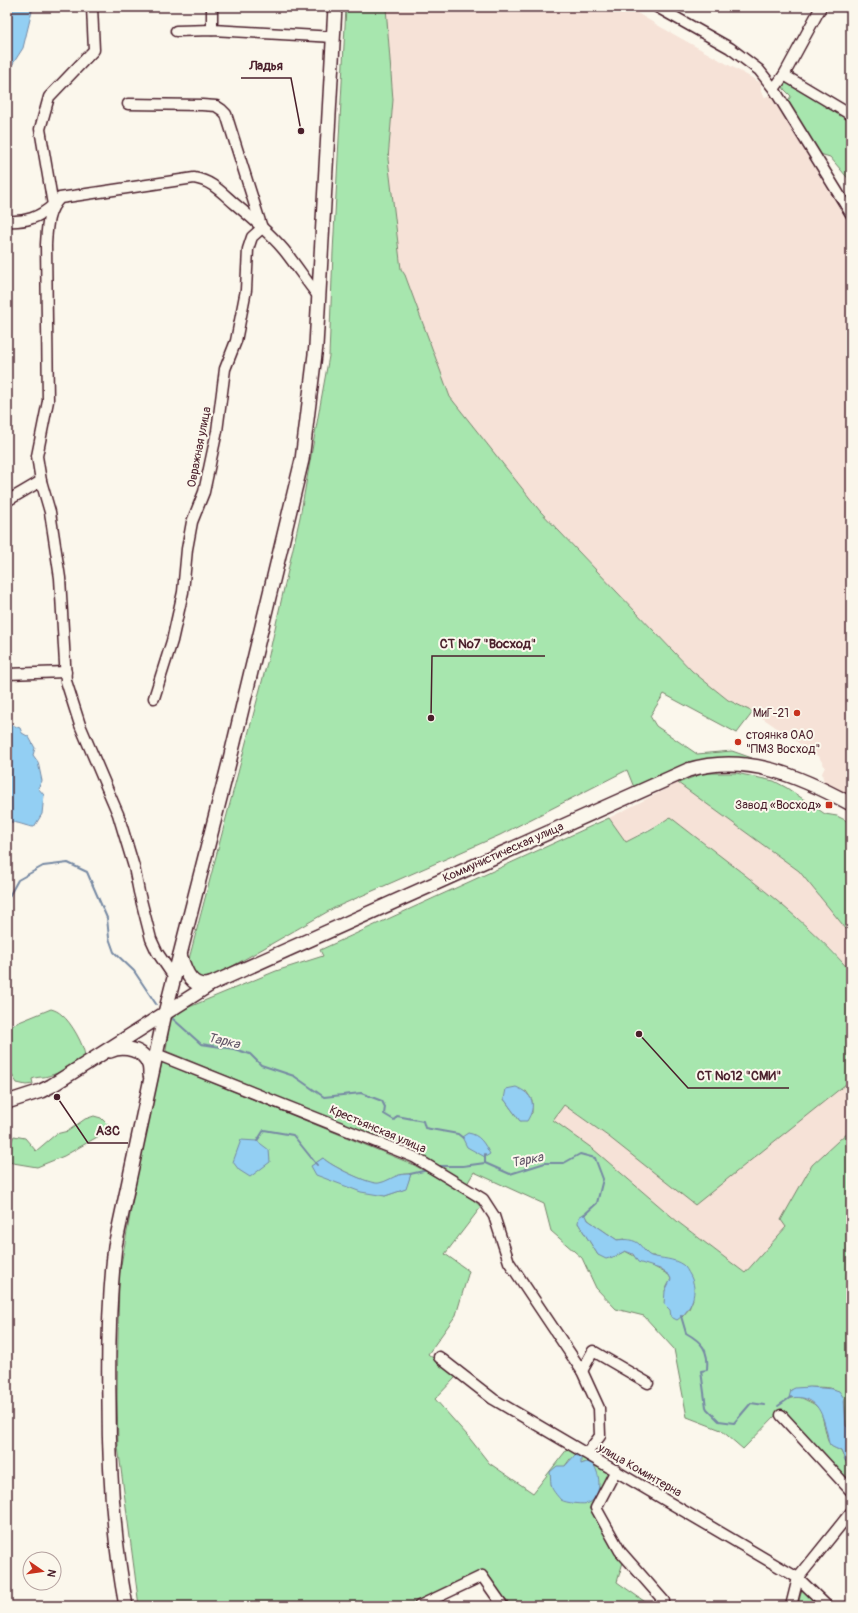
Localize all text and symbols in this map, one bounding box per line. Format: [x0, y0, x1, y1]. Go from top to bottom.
callout: Ладья [241, 53, 291, 78]
text: Ладья [248, 58, 283, 74]
street label: Овражная улица [184, 405, 215, 489]
callout: СТ №7 "Восход" [432, 631, 545, 656]
text: СТ №7 "Восход" [440, 636, 536, 652]
place label: МиГ-21 [753, 706, 789, 721]
marker: МиГ-21 [792, 708, 802, 718]
place label: стоянка ОАО "ПМЗ Восход" [746, 728, 820, 757]
marker: стоянка ОАО "ПМЗ Восход" [733, 737, 743, 747]
place label: Завод «Восход» [735, 798, 821, 813]
marker: Завод «Восход» [824, 800, 834, 810]
street label: Коммунистическая улица [440, 819, 566, 886]
water label: Тарка [206, 1030, 242, 1053]
callout: СТ №12 "СМИ" [688, 1063, 789, 1088]
text: СТ №12 "СМИ" [697, 1068, 781, 1084]
street label: Крестьянская улица [327, 1102, 429, 1157]
callout: АЗС [88, 1118, 128, 1143]
text: АЗС [96, 1123, 120, 1139]
water label: Тарка [510, 1149, 545, 1171]
street label: улица Коминтерна [594, 1440, 685, 1501]
north arrow [22, 1551, 62, 1591]
text: N [44, 1568, 58, 1579]

